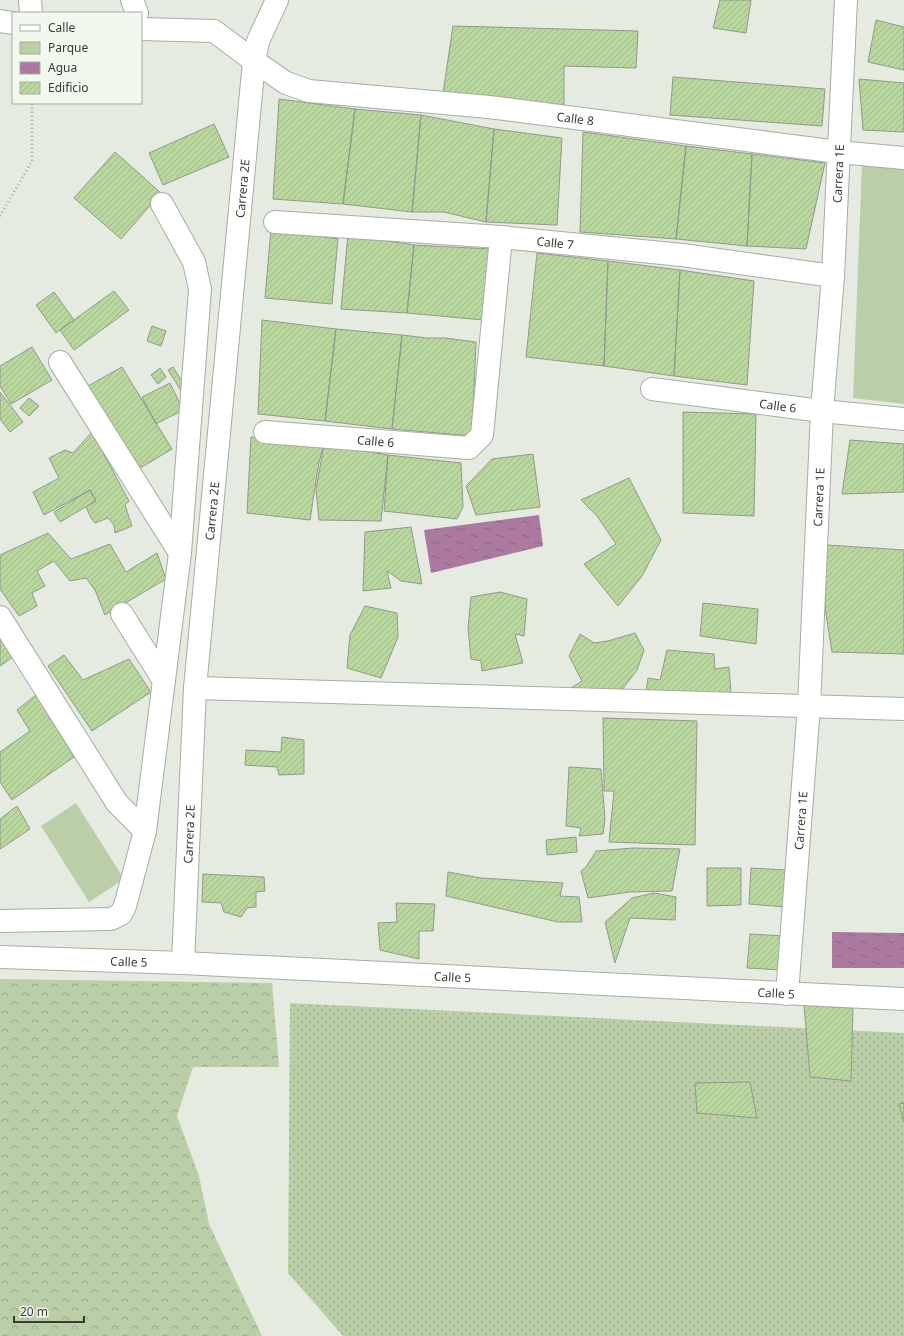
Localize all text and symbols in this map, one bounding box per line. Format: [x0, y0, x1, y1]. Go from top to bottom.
legend [12, 12, 142, 104]
text: Calle [48, 19, 76, 36]
text: Parque [48, 39, 89, 56]
text: Agua [48, 59, 77, 76]
text: Edificio [48, 79, 89, 96]
street label: Calle 8 [556, 107, 595, 129]
street label: Carrera 1E [828, 144, 848, 204]
street label: Carrera 2E [231, 158, 253, 219]
street label: Calle 7 [536, 232, 575, 253]
street label: Calle 6 [758, 394, 798, 416]
street label: Calle 6 [356, 431, 395, 451]
street label: Carrera 1E [808, 467, 828, 527]
street label: Carrera 2E [200, 481, 223, 541]
street label: Carrera 1E [790, 790, 811, 851]
street label: Carrera 2E [179, 804, 198, 864]
street label: Calle 5 [110, 952, 148, 970]
street label: Calle 5 [434, 967, 472, 986]
street label: Calle 5 [757, 983, 795, 1002]
scale bar [14, 1298, 84, 1324]
text: 20 m [20, 1303, 48, 1320]

